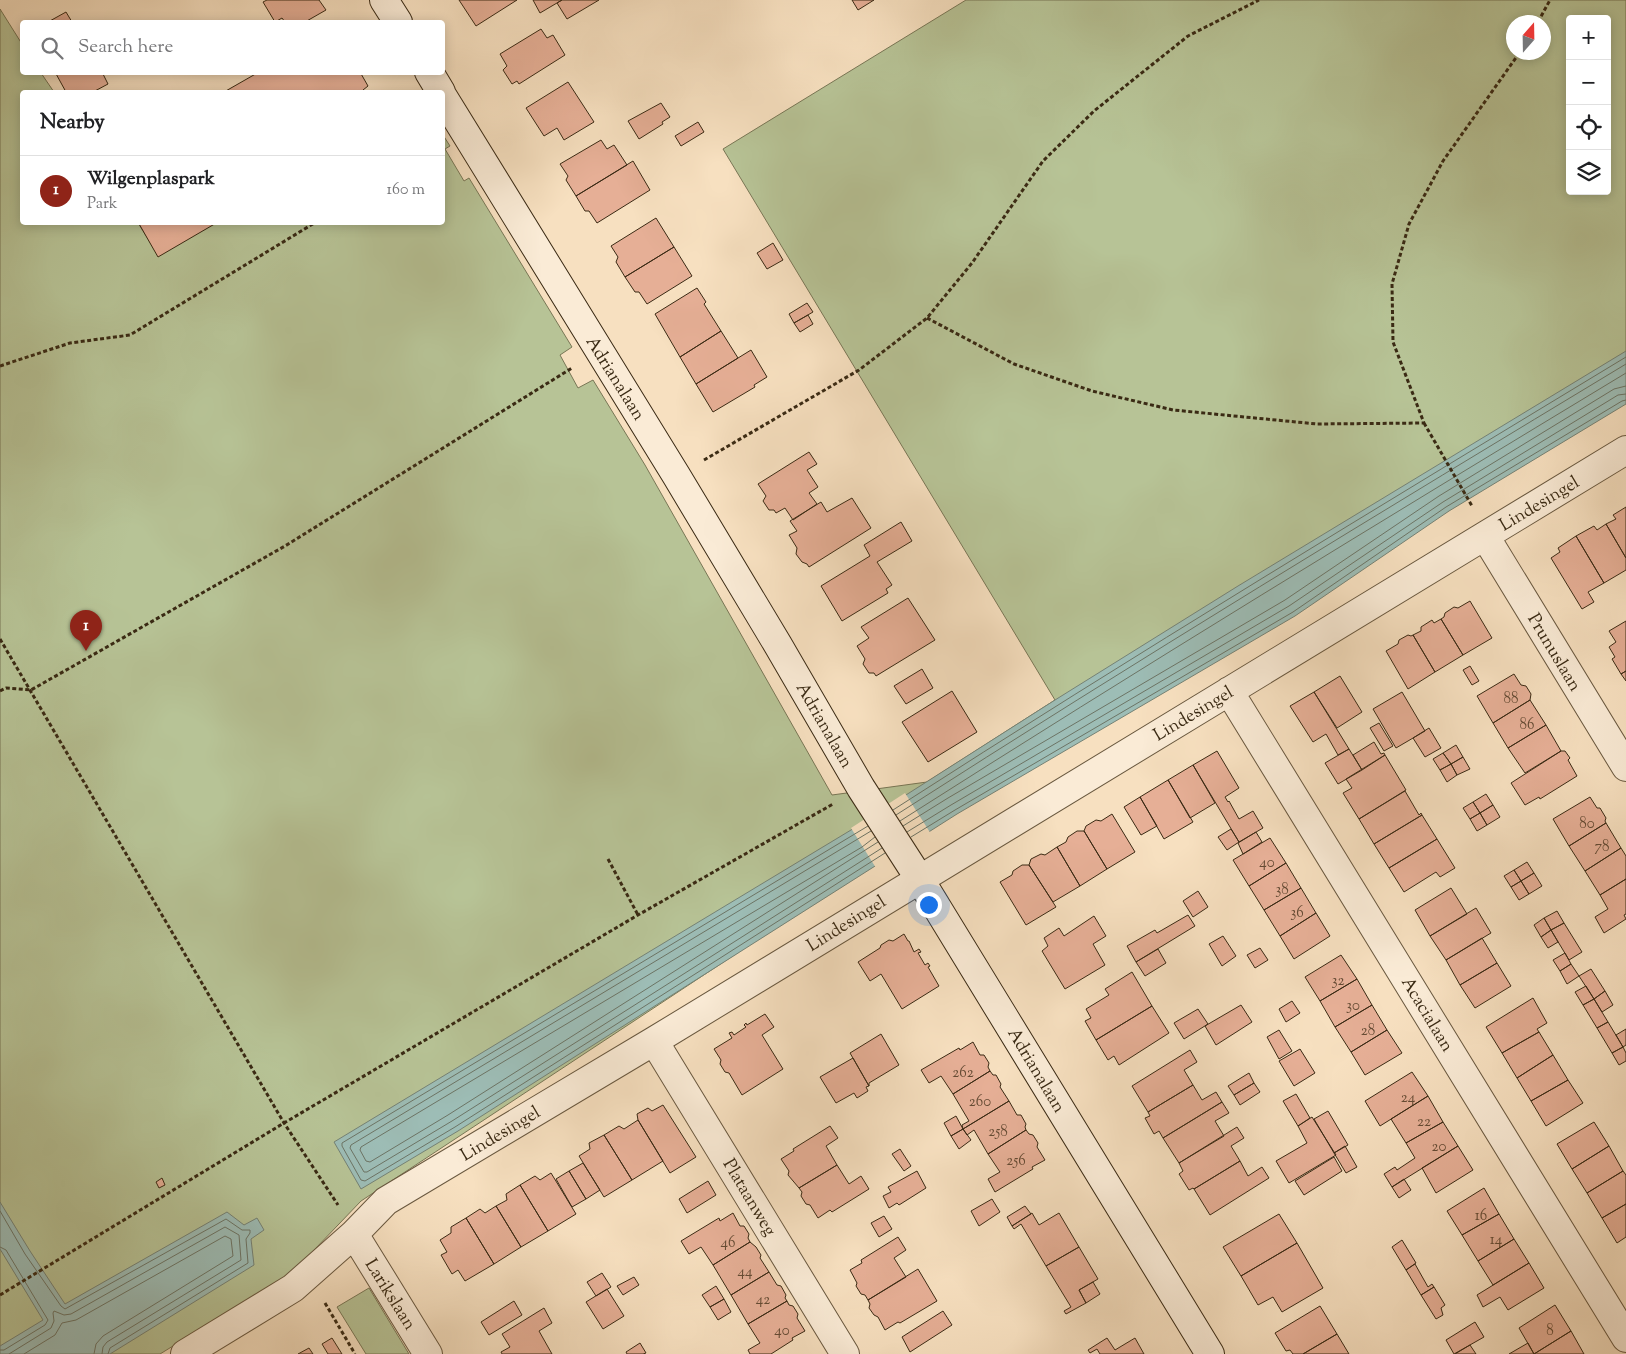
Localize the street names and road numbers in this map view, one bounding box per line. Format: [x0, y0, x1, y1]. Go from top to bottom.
street label: Adrianalaan [578, 332, 651, 427]
street label: Lindesingel [1495, 471, 1585, 539]
street label: Prunuslaan [1520, 609, 1587, 697]
street label: Adrianalaan [788, 678, 858, 774]
street label: Lindesingel [1149, 681, 1239, 749]
street label: Lindesingel [802, 890, 892, 959]
street label: Acacialaan [1394, 972, 1459, 1058]
street label: Adrianalaan [1000, 1024, 1071, 1119]
street label: Lindesingel [456, 1101, 546, 1169]
street label: Plataanweg [715, 1154, 782, 1242]
street label: Larikslaan [357, 1254, 422, 1336]

